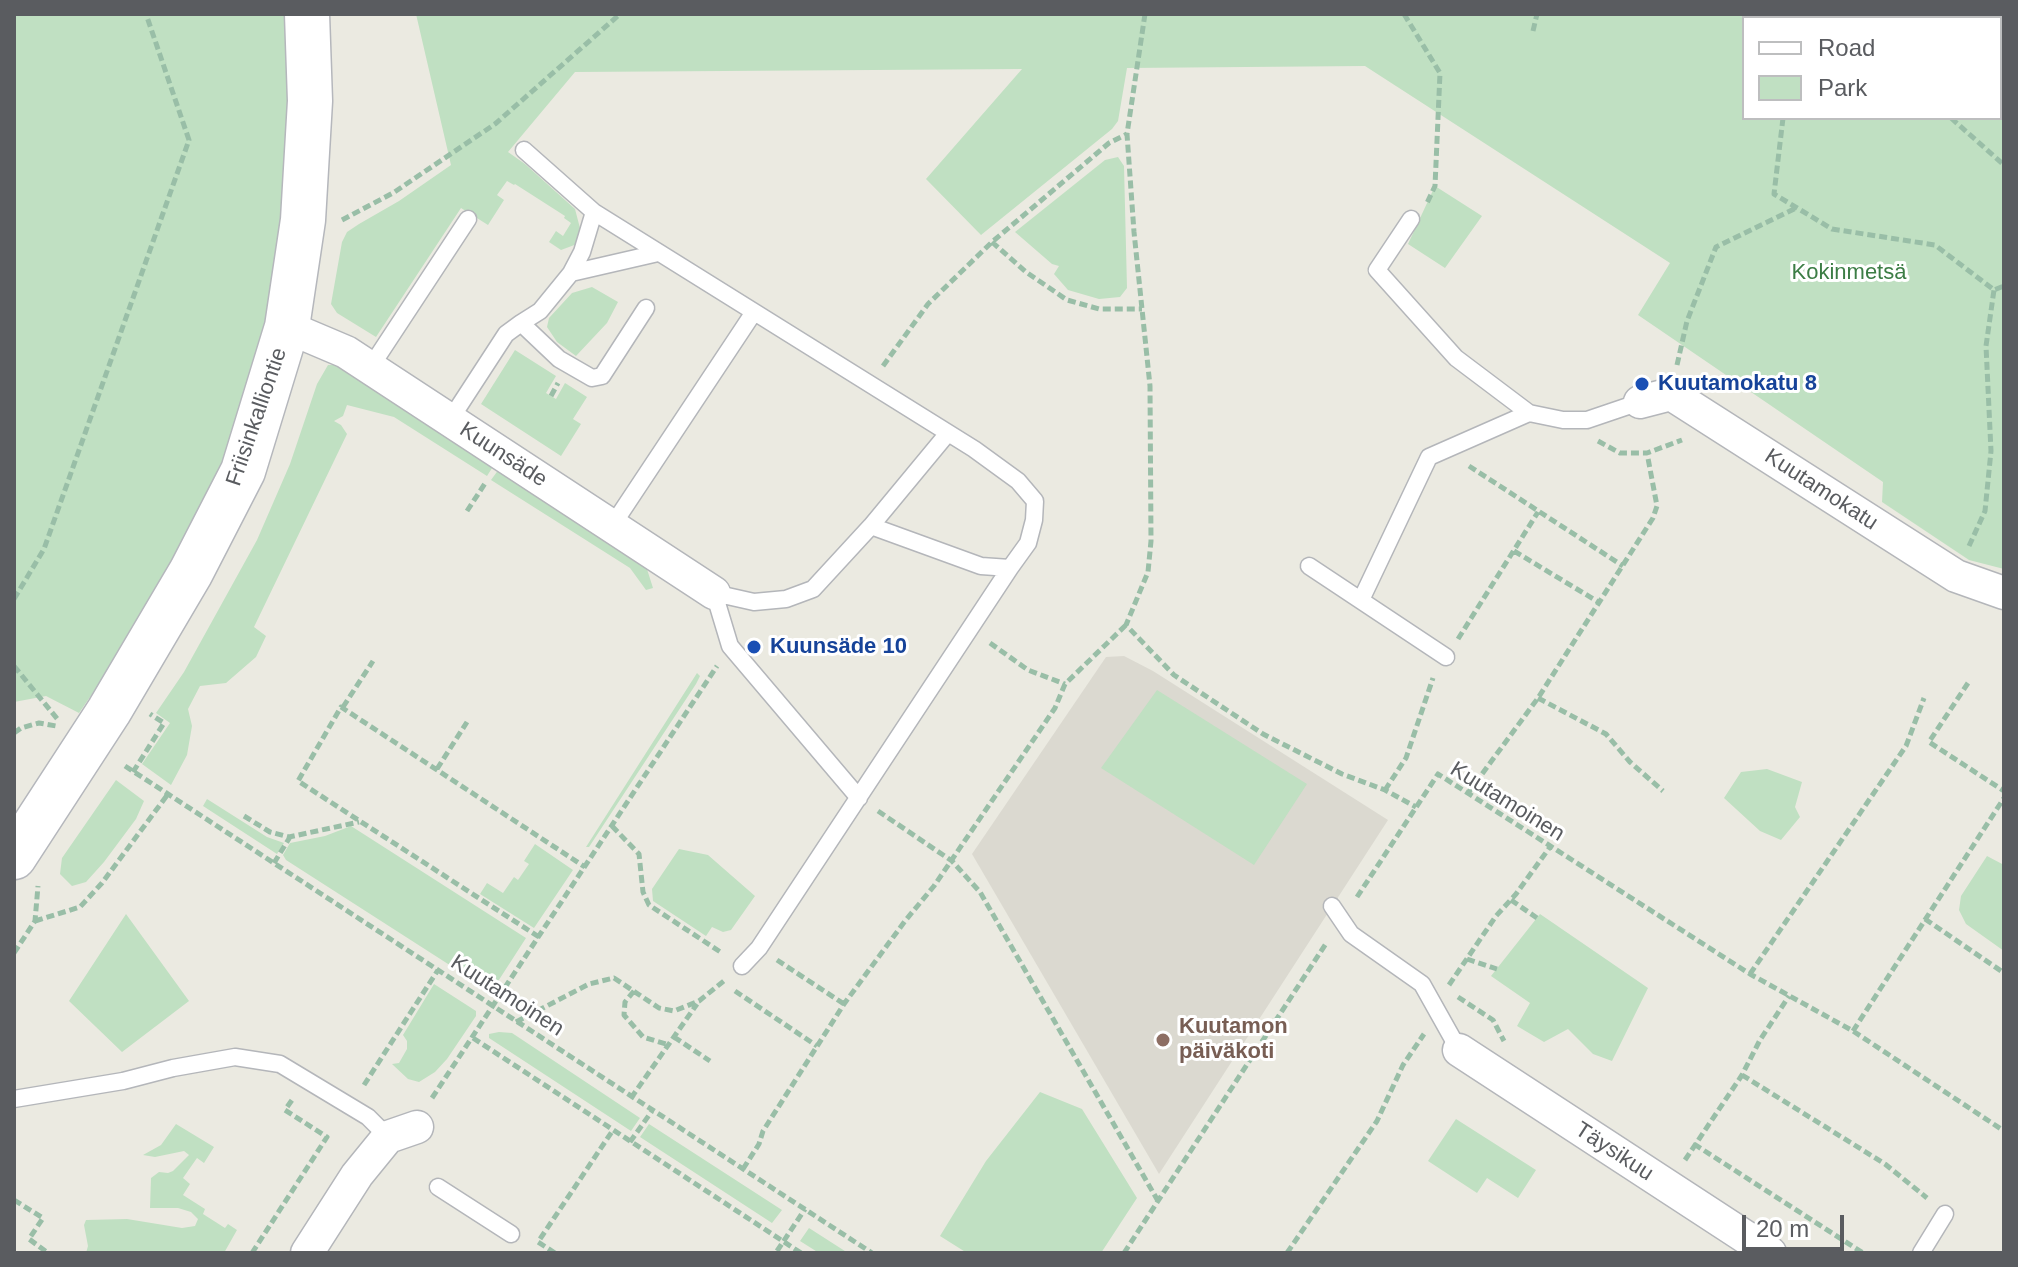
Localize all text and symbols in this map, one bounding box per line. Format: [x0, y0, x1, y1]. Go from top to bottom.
legend [1742, 16, 2002, 120]
text: Road [1818, 34, 1875, 61]
text: Park [1818, 74, 1867, 101]
park label: Kokinmetsä [1792, 260, 1906, 286]
street label: Friisinkalliontie [221, 344, 293, 490]
place label: Kuutamokatu 8 [1658, 371, 1817, 397]
marker: Kuutamokatu 8 [1633, 375, 1651, 393]
street label: Kuunsäde [454, 417, 552, 493]
street label: Kuutamokatu [1759, 444, 1883, 536]
place label: Kuunsäde 10 [770, 634, 907, 660]
marker: Kuunsäde 10 [745, 638, 763, 656]
street label: Kuutamoinen [1445, 756, 1569, 848]
street label: Kuutamoinen [445, 950, 569, 1042]
place label: Kuutamon päiväkoti [1179, 1014, 1288, 1066]
marker: Kuutamon päiväkoti [1154, 1031, 1172, 1049]
street label: Täysikuu [1570, 1117, 1658, 1187]
scale bar [1746, 1199, 1848, 1249]
text: 20 m [1756, 1215, 1809, 1242]

